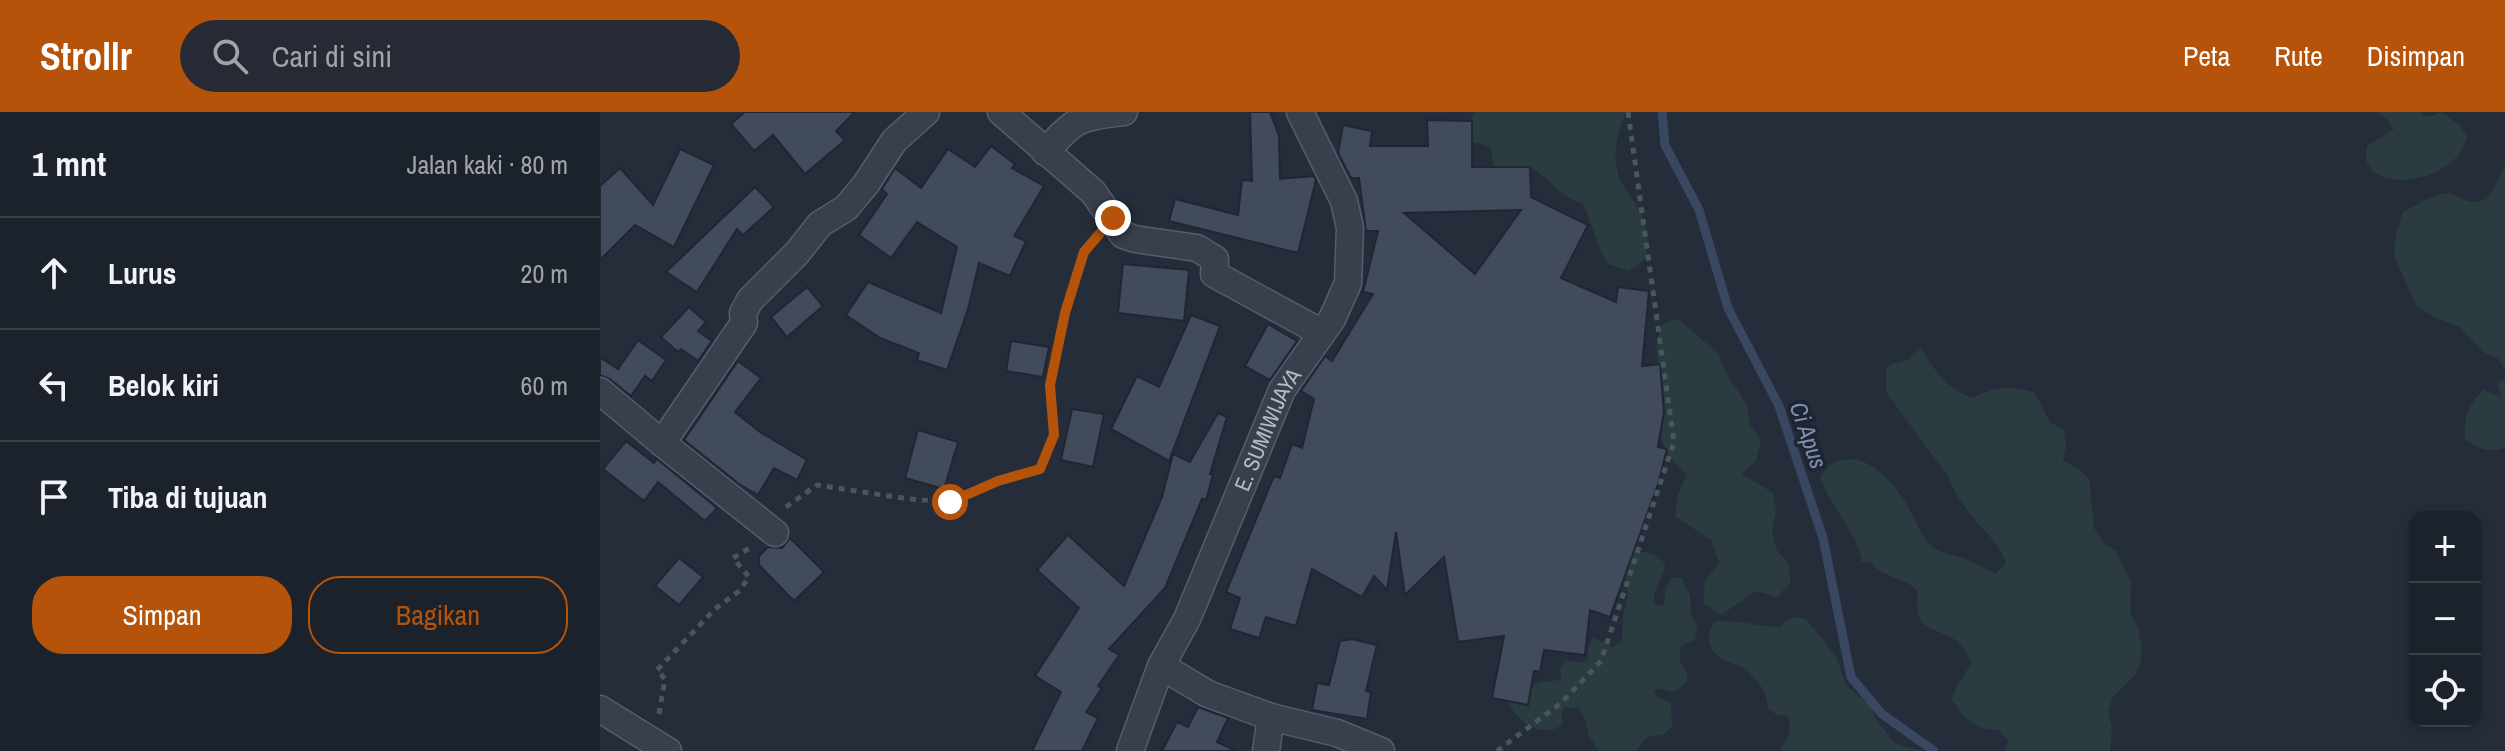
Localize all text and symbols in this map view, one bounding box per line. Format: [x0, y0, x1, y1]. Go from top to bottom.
search box [180, 20, 740, 92]
text: Strollr [40, 31, 132, 82]
icon: search [208, 34, 252, 78]
text: Cari di sini [272, 36, 392, 76]
text: Peta [2183, 37, 2230, 75]
text: Rute [2274, 37, 2323, 75]
text: Disimpan [2367, 37, 2465, 75]
text: 1 mnt [32, 141, 106, 187]
text: Jalan kaki · 80 m [407, 147, 568, 182]
route end [1095, 200, 1131, 236]
icon: ahead [32, 251, 76, 295]
text: Lurus [108, 253, 176, 293]
text: 20 m [521, 256, 568, 291]
street label: E. SUMIWIJAYA [1227, 361, 1309, 496]
icon: left [32, 363, 76, 407]
text: Belok kiri [108, 365, 219, 405]
text: 60 m [521, 368, 568, 403]
water label: Ci Apus [1783, 397, 1835, 473]
icon: arrive [32, 475, 76, 519]
text: Tiba di tujuan [108, 477, 268, 517]
route start [932, 484, 968, 520]
map controls [2409, 511, 2481, 727]
button: + [2409, 511, 2481, 583]
button: Simpan [32, 576, 292, 654]
button: Bagikan [308, 576, 568, 654]
button: − [2409, 583, 2481, 655]
button: locate [2409, 655, 2481, 727]

